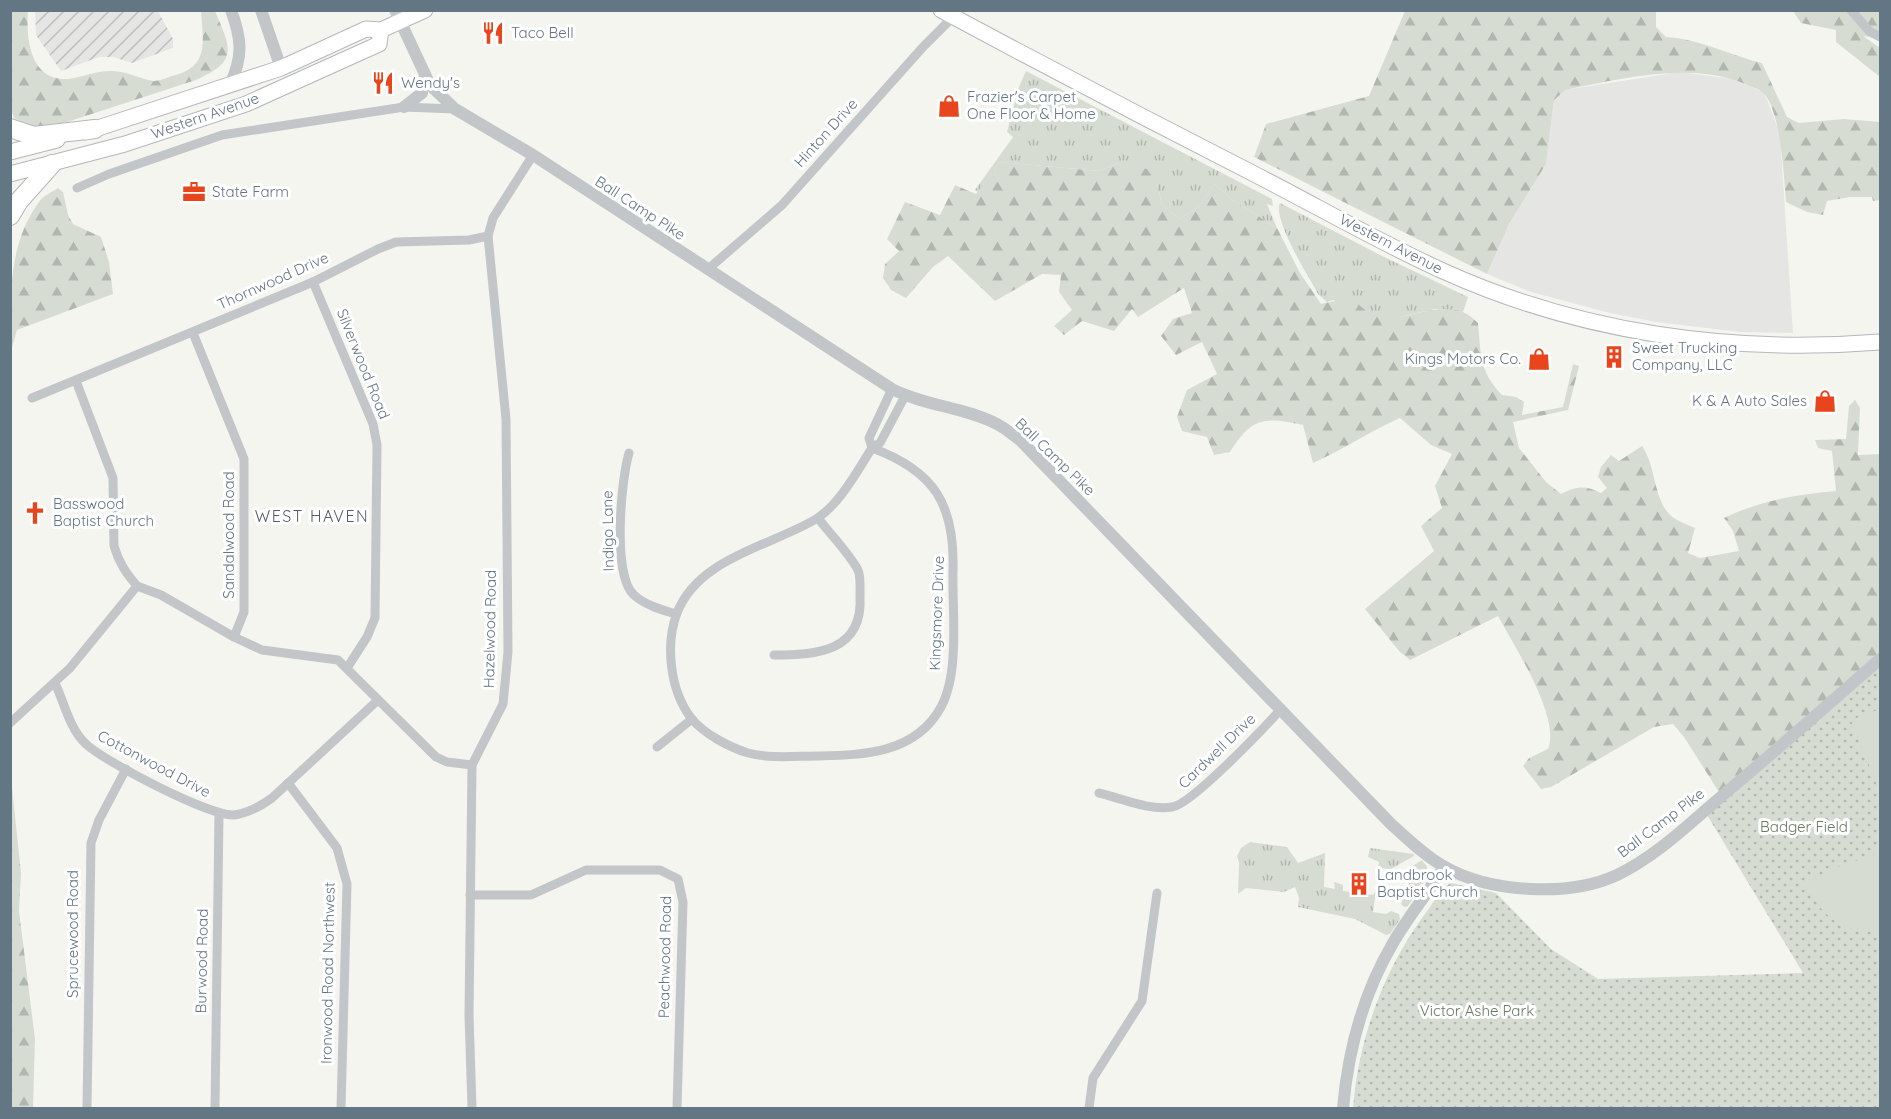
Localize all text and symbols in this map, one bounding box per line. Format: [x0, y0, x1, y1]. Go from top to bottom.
restaurant icon: Taco Bell [480, 20, 506, 46]
place label: Taco Bell [511, 23, 574, 42]
restaurant icon: Wendy's [370, 70, 396, 96]
place label: Wendy's [401, 73, 460, 92]
place label: Frazier's Carpet One Floor & Home [967, 87, 1096, 123]
street label: Western Avenue [148, 88, 261, 143]
shop icon: Frazier's Carpet One Floor & Home [936, 93, 962, 119]
street label: Hinton Drive [790, 94, 861, 171]
street label: Ball Camp Pike [592, 171, 689, 244]
office icon: State Farm [181, 179, 207, 205]
place label: State Farm [212, 182, 289, 201]
street label: Western Avenue [1337, 209, 1446, 278]
street label: Thornwood Drive [214, 248, 331, 314]
street label: Silverwood Road [333, 306, 394, 422]
place label: Sweet Trucking Company, LLC [1632, 338, 1737, 374]
building icon: Sweet Trucking Company, LLC [1601, 344, 1627, 370]
shop icon: Kings Motors Co. [1526, 346, 1552, 372]
place label: Kings Motors Co. [1405, 349, 1521, 368]
shop icon: K & A Auto Sales [1812, 388, 1838, 414]
place label: K & A Auto Sales [1692, 391, 1807, 410]
street label: Ball Camp Pike [1011, 414, 1099, 500]
street label: Sandalwood Road [219, 471, 238, 599]
street label: Indigo Lane [597, 490, 618, 572]
place label: Basswood Baptist Church [53, 494, 154, 530]
church icon: Basswood Baptist Church [22, 500, 48, 526]
district label: WEST HAVEN [255, 506, 369, 526]
street label: Kingsmore Drive [925, 555, 948, 671]
street label: Hazelwood Road [479, 570, 500, 688]
street label: Cardwell Drive [1174, 709, 1259, 792]
street label: Cottonwood Drive [94, 726, 214, 801]
street label: Ball Camp Pike [1613, 784, 1708, 861]
park label: Badger Field [1760, 817, 1848, 836]
place label: Landbrook Baptist Church [1377, 865, 1478, 901]
street label: Sprucewood Road [63, 870, 82, 998]
building icon: Landbrook Baptist Church [1346, 871, 1372, 897]
street label: Ironwood Road Northwest [316, 882, 339, 1064]
street label: Peachwood Road [654, 896, 675, 1018]
street label: Burwood Road [191, 909, 212, 1013]
park label: Victor Ashe Park [1420, 1001, 1534, 1020]

